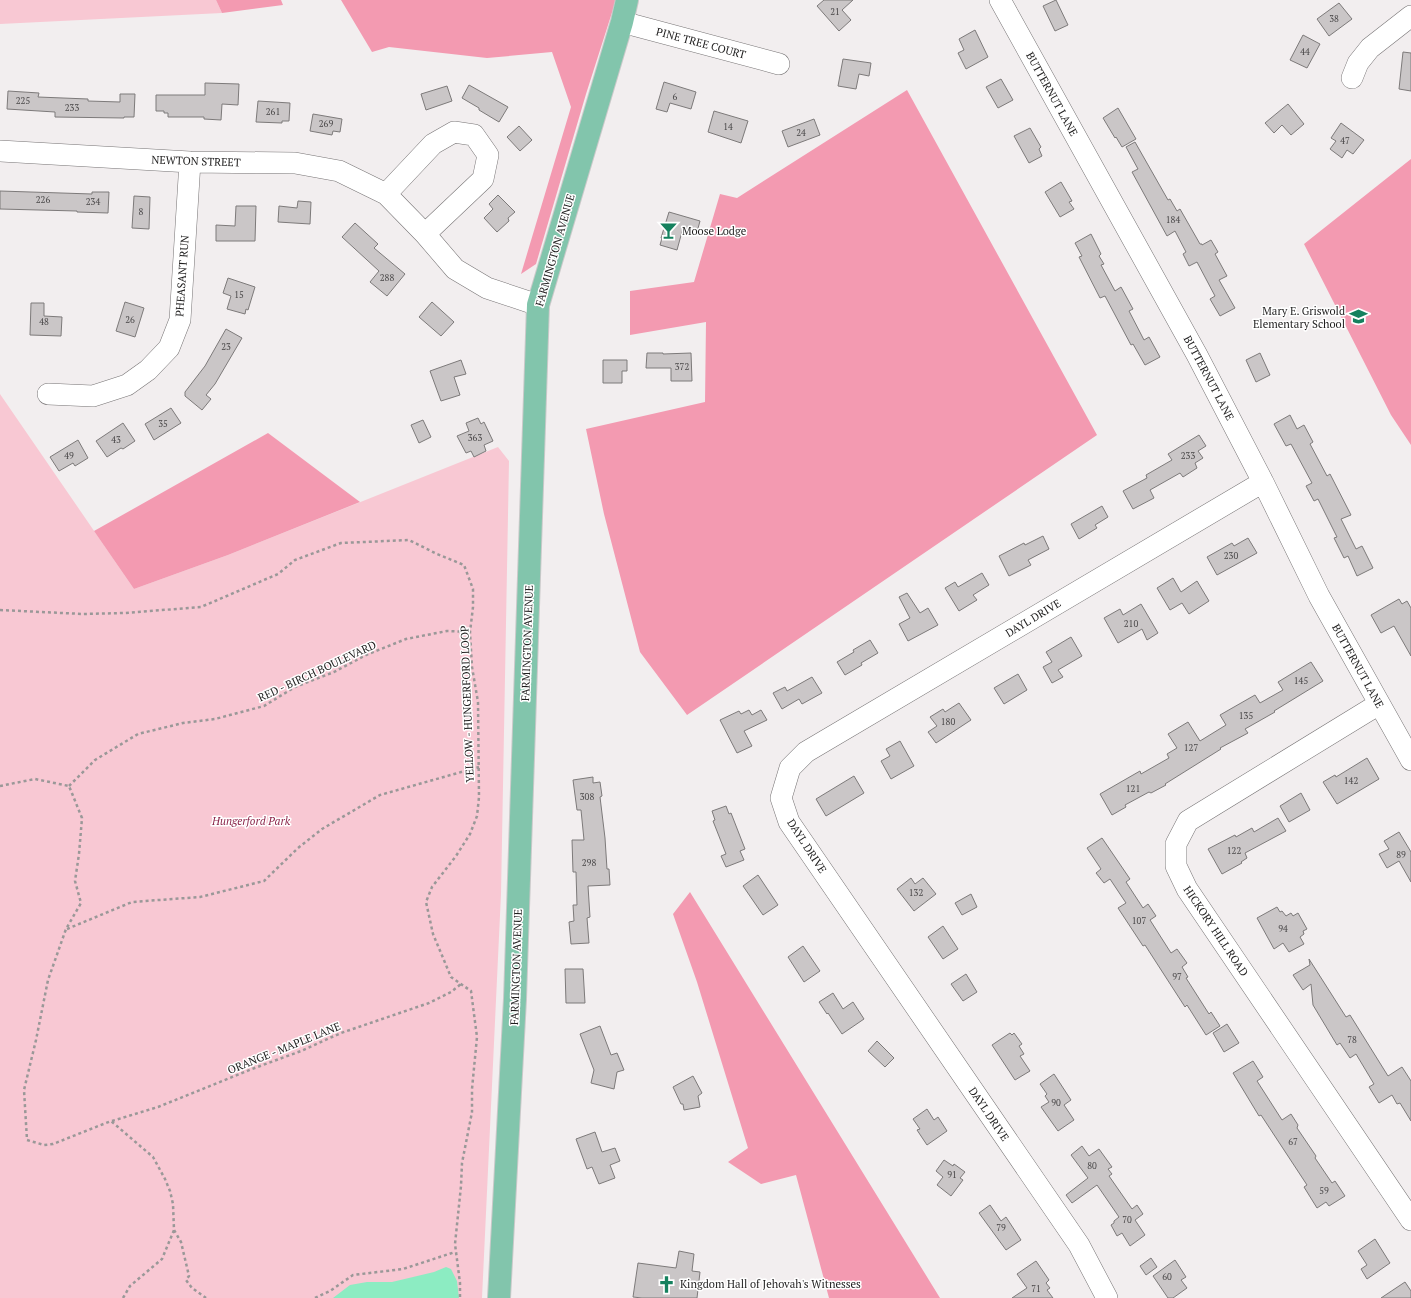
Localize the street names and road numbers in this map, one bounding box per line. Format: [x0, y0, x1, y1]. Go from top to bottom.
street label: PINE TREE COURT [655, 24, 748, 62]
street label: BUTTERNUT LANE [1023, 49, 1081, 139]
street label: NEWTON STREET [151, 152, 241, 170]
street label: FARMINGTON AVENUE [532, 192, 578, 308]
street label: PHEASANT RUN [172, 235, 192, 317]
street label: BUTTERNUT LANE [1181, 333, 1237, 423]
street label: FARMINGTON AVENUE [518, 585, 536, 701]
street label: DAYL DRIVE [1003, 596, 1063, 640]
street label: BUTTERNUT LANE [1329, 621, 1387, 711]
street label: YELLOW - HUNGERFORD LOOP [457, 625, 477, 783]
street label: RED - BIRCH BOULEVARD [256, 637, 379, 705]
street label: DAYL DRIVE [784, 816, 830, 876]
street label: HICKORY HILL ROAD [1181, 883, 1252, 979]
street label: FARMINGTON AVENUE [507, 909, 525, 1025]
street label: ORANGE - MAPLE LANE [225, 1019, 343, 1077]
street label: DAYL DRIVE [966, 1084, 1012, 1144]

